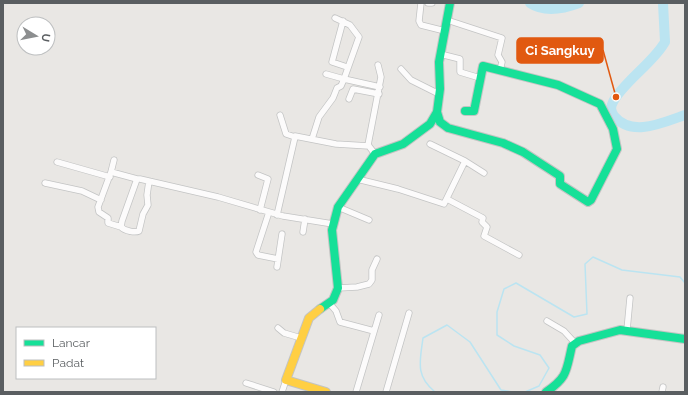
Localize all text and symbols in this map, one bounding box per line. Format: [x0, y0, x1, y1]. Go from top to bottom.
north arrow [16, 16, 56, 56]
text: U [38, 32, 52, 43]
callout: Ci Sangkuy [517, 38, 603, 63]
text: Ci Sangkuy [525, 43, 595, 58]
legend [16, 327, 156, 379]
text: Lancar [52, 336, 91, 350]
text: Padat [52, 356, 84, 370]

